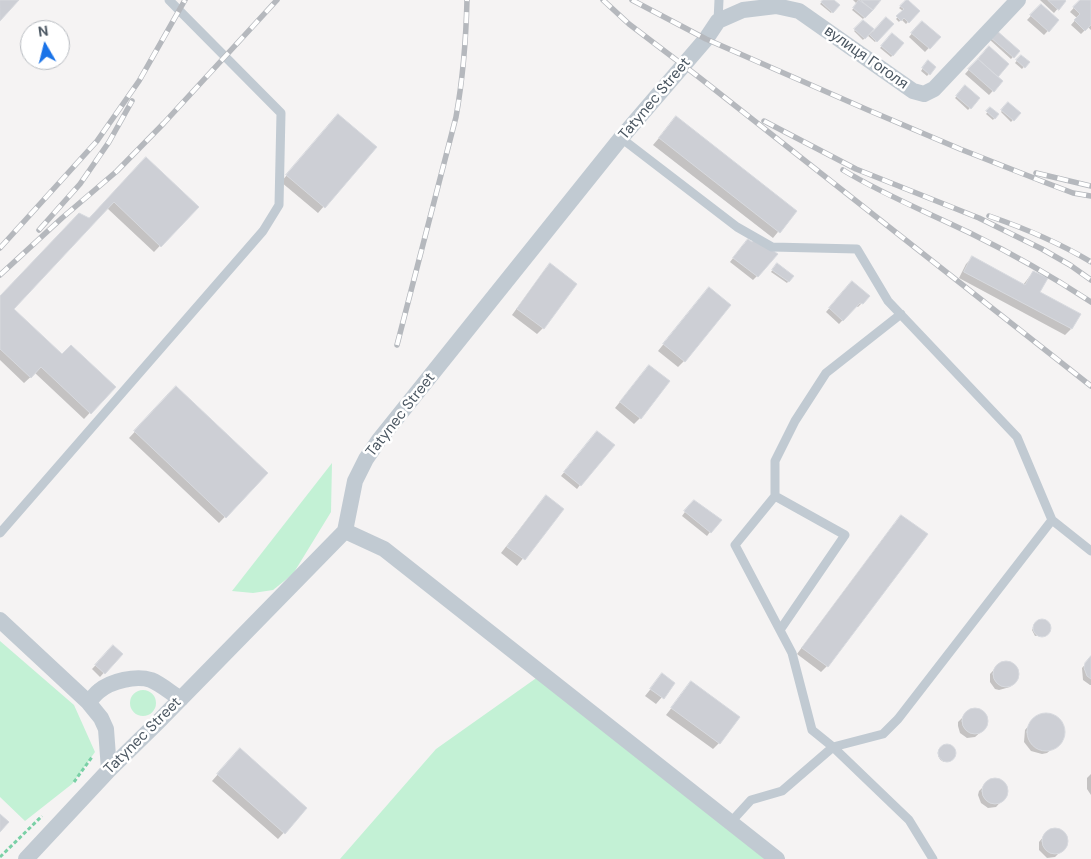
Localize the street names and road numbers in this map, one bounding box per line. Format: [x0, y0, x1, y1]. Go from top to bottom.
street label: вулиця Гоголя [821, 22, 911, 94]
street label: Tatynec Street [615, 54, 695, 144]
street label: Tatynec Street [363, 369, 439, 461]
street label: Tatynec Street [101, 694, 185, 778]

